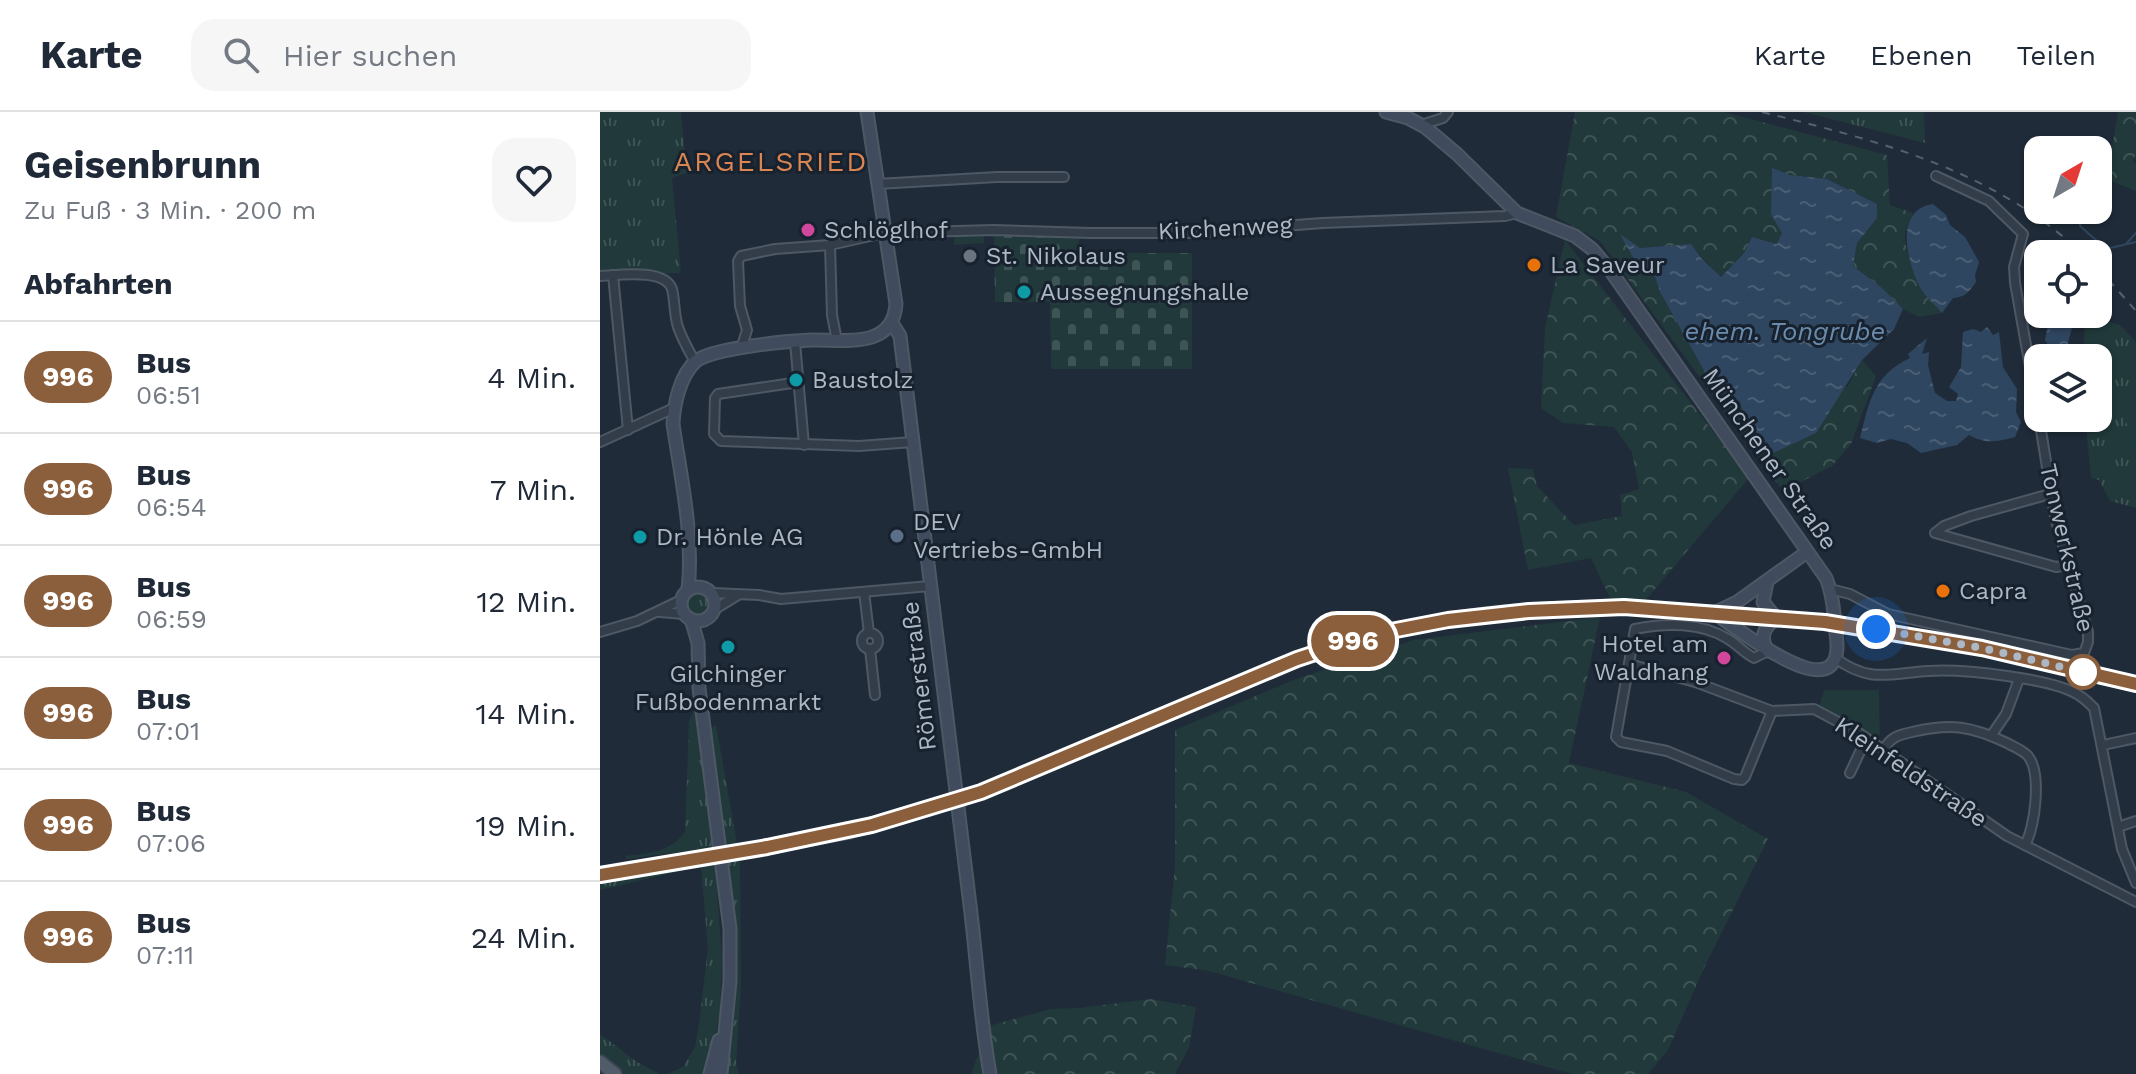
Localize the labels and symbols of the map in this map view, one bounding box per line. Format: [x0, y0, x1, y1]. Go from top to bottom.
north arrow [2024, 136, 2112, 224]
district label: ARGELSRIED [674, 145, 868, 178]
street label: Kirchenweg [1157, 210, 1293, 246]
place label: Schlöglhof [824, 216, 949, 244]
marker: Schlöglhof [799, 221, 817, 239]
place label: St. Nikolaus [986, 242, 1126, 270]
marker: St. Nikolaus [961, 247, 979, 265]
place label: La Saveur [1550, 251, 1665, 279]
marker: La Saveur [1525, 256, 1543, 274]
place label: Aussegnungshalle [1040, 278, 1249, 306]
marker: Aussegnungshalle [1015, 283, 1033, 301]
water label: ehem. Tongrube [1685, 316, 1885, 346]
street label: Münchener Straße [1697, 363, 1843, 555]
place label: Baustolz [812, 366, 913, 394]
marker: Baustolz [787, 371, 805, 389]
street label: Tonwerkstraße [2034, 461, 2100, 635]
place label: DEV Vertriebs-GmbH [913, 508, 1103, 564]
place label: Dr. Hönle AG [656, 523, 803, 551]
marker: DEV Vertriebs-GmbH [888, 527, 906, 545]
marker: Dr. Hönle AG [631, 528, 649, 546]
place label: Capra [1959, 577, 2027, 605]
marker: Capra [1934, 582, 1952, 600]
street label: Römerstraße [896, 600, 942, 752]
your location [1856, 609, 1896, 649]
line badge: 996 [1307, 615, 1399, 667]
place label: Hotel am Waldhang [1594, 630, 1708, 686]
marker: Gilchinger Fußbodenmarkt [719, 638, 737, 656]
marker: Hotel am Waldhang [1715, 649, 1733, 667]
unlabelled marker [2066, 655, 2100, 689]
place label: Gilchinger Fußbodenmarkt [635, 660, 821, 716]
street label: Kleinfeldstraße [1829, 711, 1993, 833]

